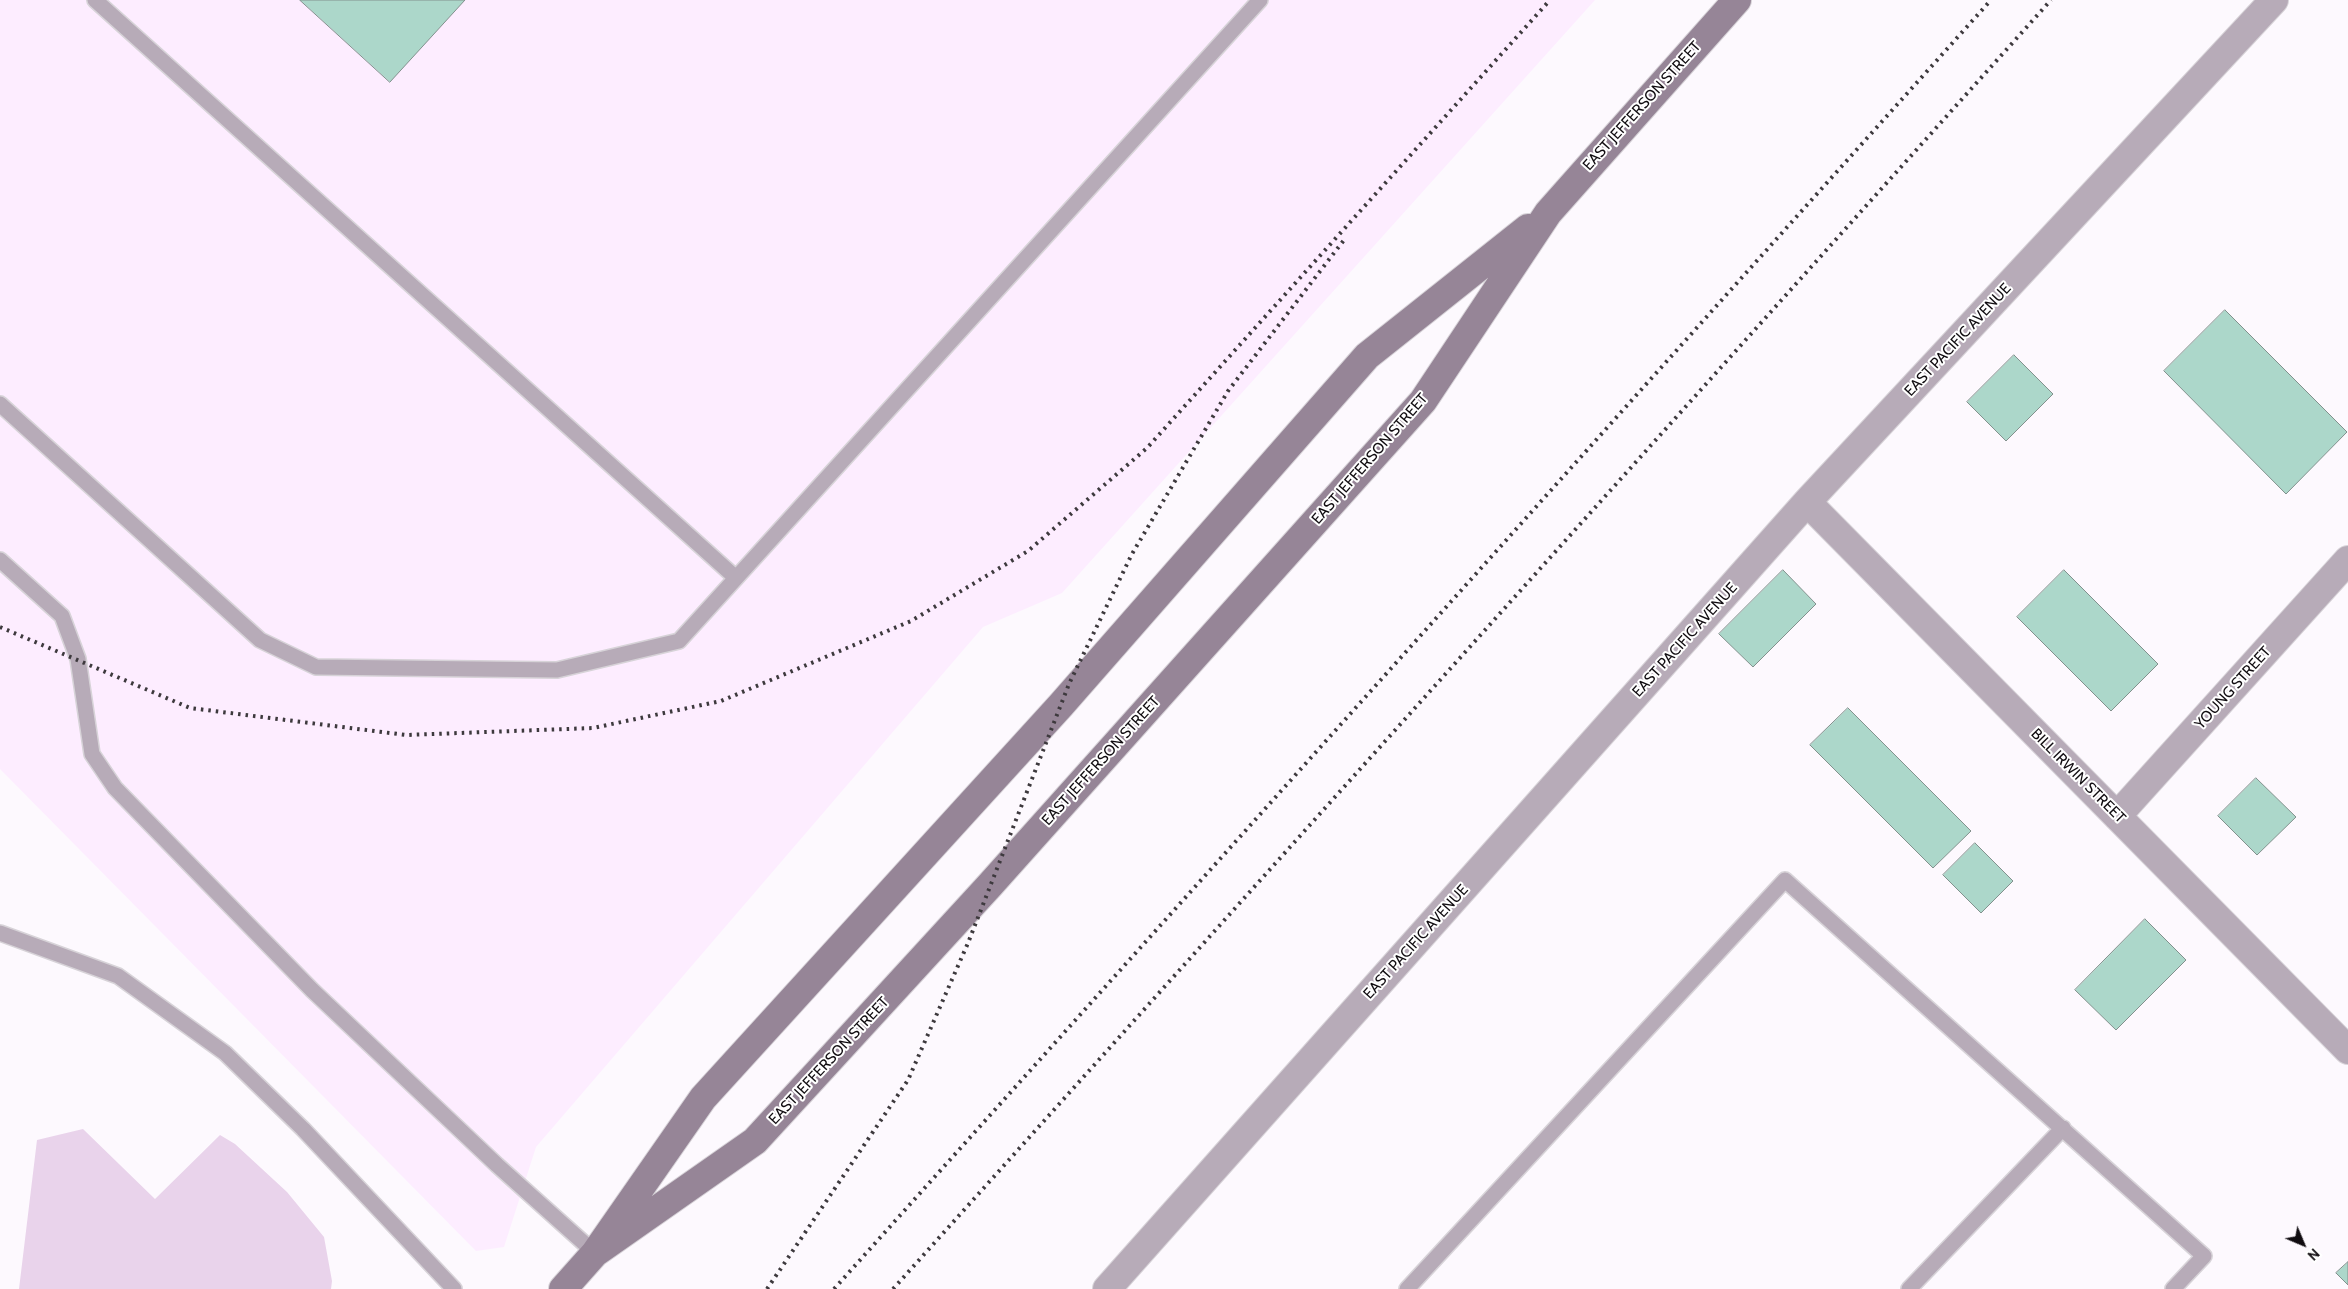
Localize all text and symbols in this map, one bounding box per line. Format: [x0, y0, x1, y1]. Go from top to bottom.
street label: EAST JEFFERSON STREET [1579, 38, 1705, 174]
street label: EAST PACIFIC AVENUE [1901, 280, 2015, 400]
street label: EAST JEFFERSON STREET [1308, 390, 1432, 528]
street label: EAST PACIFIC AVENUE [1629, 579, 1741, 701]
street label: YOUNG STREET [2191, 643, 2275, 733]
street label: EAST JEFFERSON STREET [1038, 693, 1164, 829]
street label: BILL IRWIN STREET [2027, 725, 2129, 827]
street label: EAST PACIFIC AVENUE [1360, 881, 1472, 1003]
street label: EAST JEFFERSON STREET [765, 994, 893, 1128]
north arrow [2278, 1219, 2328, 1269]
text: N [2304, 1245, 2323, 1264]

